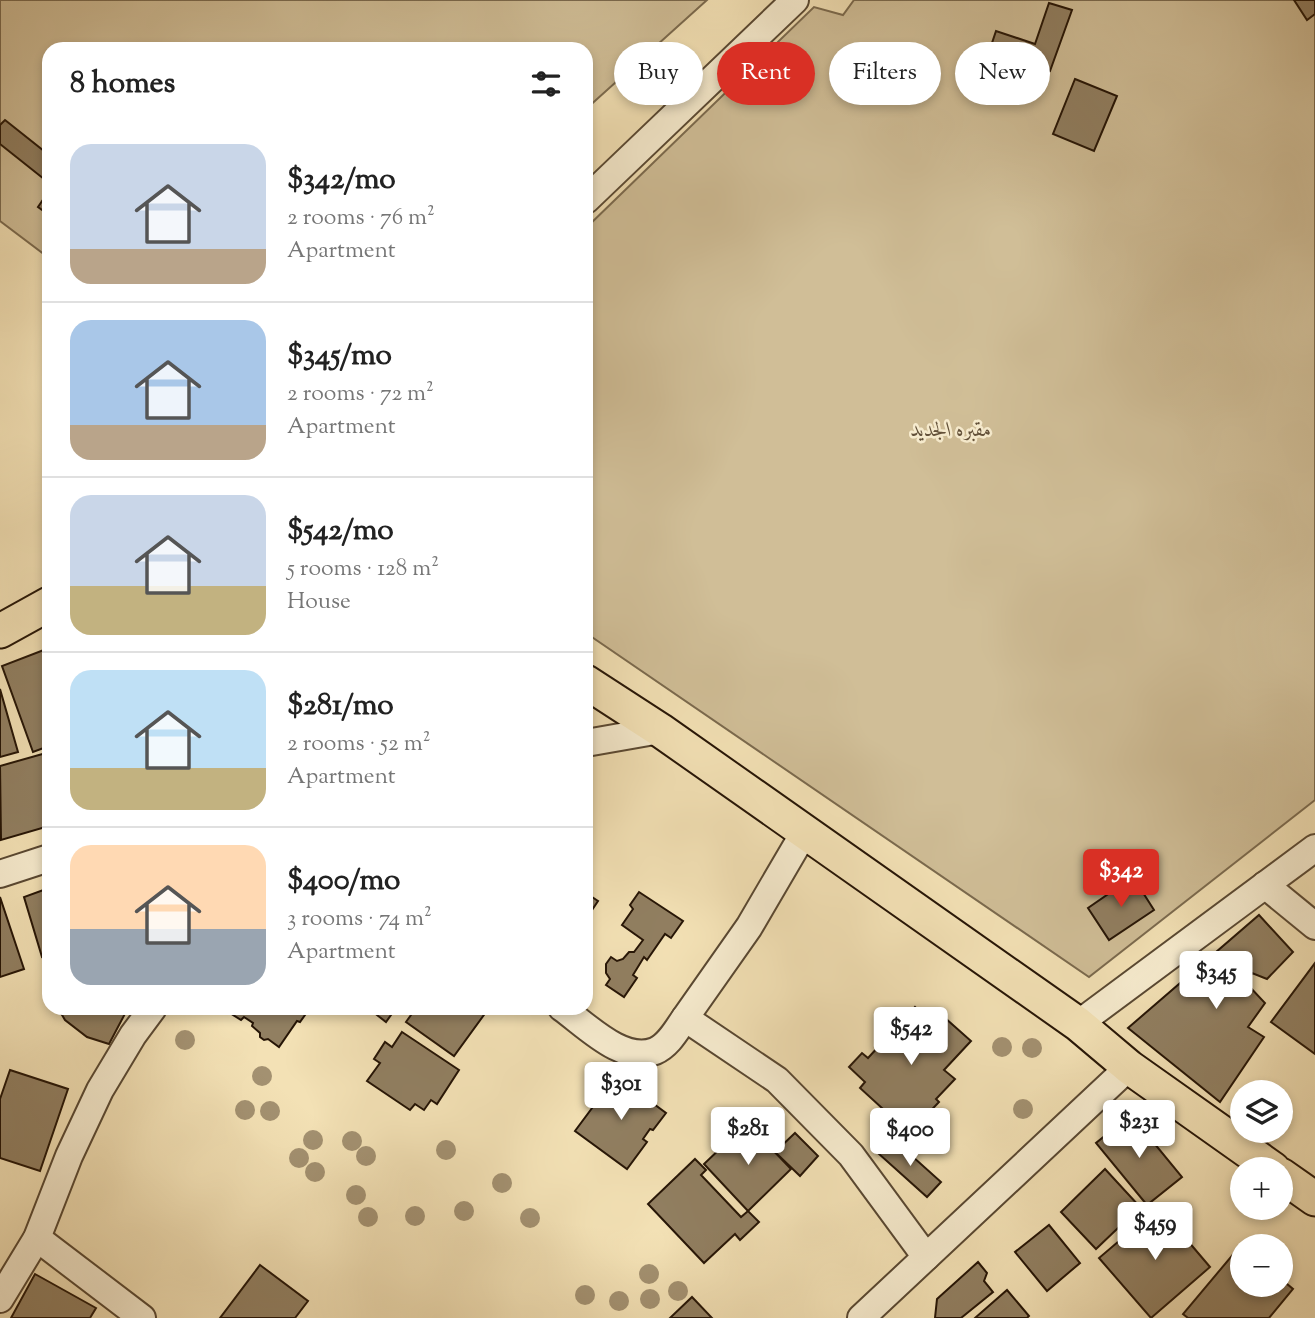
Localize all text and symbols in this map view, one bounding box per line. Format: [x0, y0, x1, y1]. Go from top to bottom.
chip: Buy [614, 42, 703, 105]
chip: Rent [717, 42, 815, 105]
chip: Filters [829, 42, 941, 105]
chip: New [955, 42, 1050, 105]
text: 8 homes [70, 63, 175, 106]
icon: filters [527, 65, 565, 103]
text: $342/mo [287, 159, 396, 202]
icon: home [126, 172, 210, 256]
text: 2 rooms · 76 m² [287, 202, 435, 235]
text: Apartment [287, 235, 396, 268]
text: $345/mo [287, 335, 392, 378]
icon: home [126, 348, 210, 432]
text: 2 rooms · 72 m² [287, 378, 434, 411]
text: Apartment [287, 411, 396, 444]
park label: مقبره الجديد [910, 416, 992, 446]
text: $542/mo [287, 510, 394, 553]
icon: home [126, 523, 210, 607]
text: 5 rooms · 128 m² [287, 553, 439, 586]
text: House [287, 586, 351, 619]
text: $281/mo [287, 685, 394, 728]
icon: home [126, 698, 210, 782]
text: 2 rooms · 52 m² [287, 728, 430, 761]
text: Apartment [287, 761, 396, 794]
pin: $342 [1080, 850, 1162, 909]
text: $342 [1099, 855, 1143, 888]
text: $400/mo [287, 860, 400, 903]
icon: home [126, 873, 210, 957]
text: 3 rooms · 74 m² [287, 903, 432, 936]
text: Apartment [287, 936, 396, 969]
pin: $345 [1175, 951, 1257, 1011]
text: $345 [1195, 957, 1237, 990]
pin: $542 [870, 1007, 952, 1067]
text: $542 [890, 1013, 932, 1046]
pin: $301 [580, 1062, 662, 1122]
text: $301 [600, 1068, 642, 1101]
map controls [1230, 1080, 1293, 1297]
button: layers [1230, 1080, 1293, 1143]
pin: $231 [1098, 1100, 1180, 1160]
text: $231 [1119, 1106, 1159, 1139]
pin: $281 [707, 1108, 789, 1167]
pin: $400 [869, 1108, 951, 1168]
text: $281 [727, 1113, 769, 1146]
text: $400 [886, 1114, 934, 1147]
button: + [1230, 1157, 1293, 1220]
pin: $459 [1114, 1202, 1196, 1262]
text: $459 [1134, 1208, 1176, 1241]
button: − [1230, 1234, 1293, 1297]

